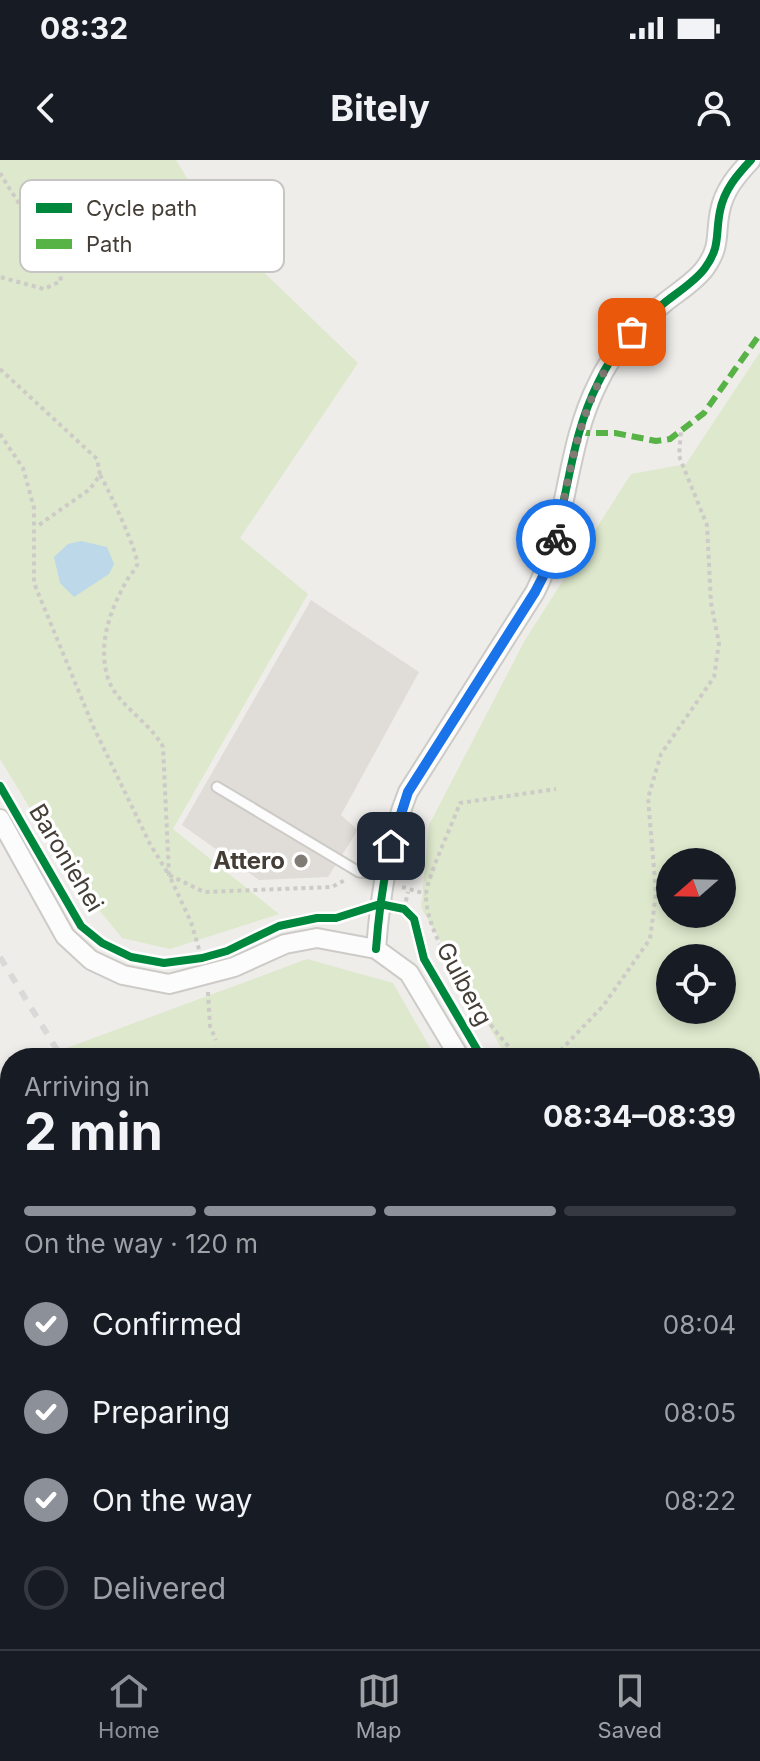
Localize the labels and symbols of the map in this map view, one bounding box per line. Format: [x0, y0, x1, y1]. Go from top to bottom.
legend [20, 180, 284, 272]
text: Cycle path [86, 195, 197, 221]
text: Path [86, 231, 133, 257]
pin [598, 298, 666, 366]
courier [516, 499, 596, 579]
street label: Baroniehei [23, 799, 110, 917]
pin [357, 812, 425, 880]
place label: Attero [213, 846, 285, 875]
north arrow [656, 848, 736, 928]
marker: Attero [292, 852, 310, 870]
street label: Gulberg [431, 937, 498, 1030]

